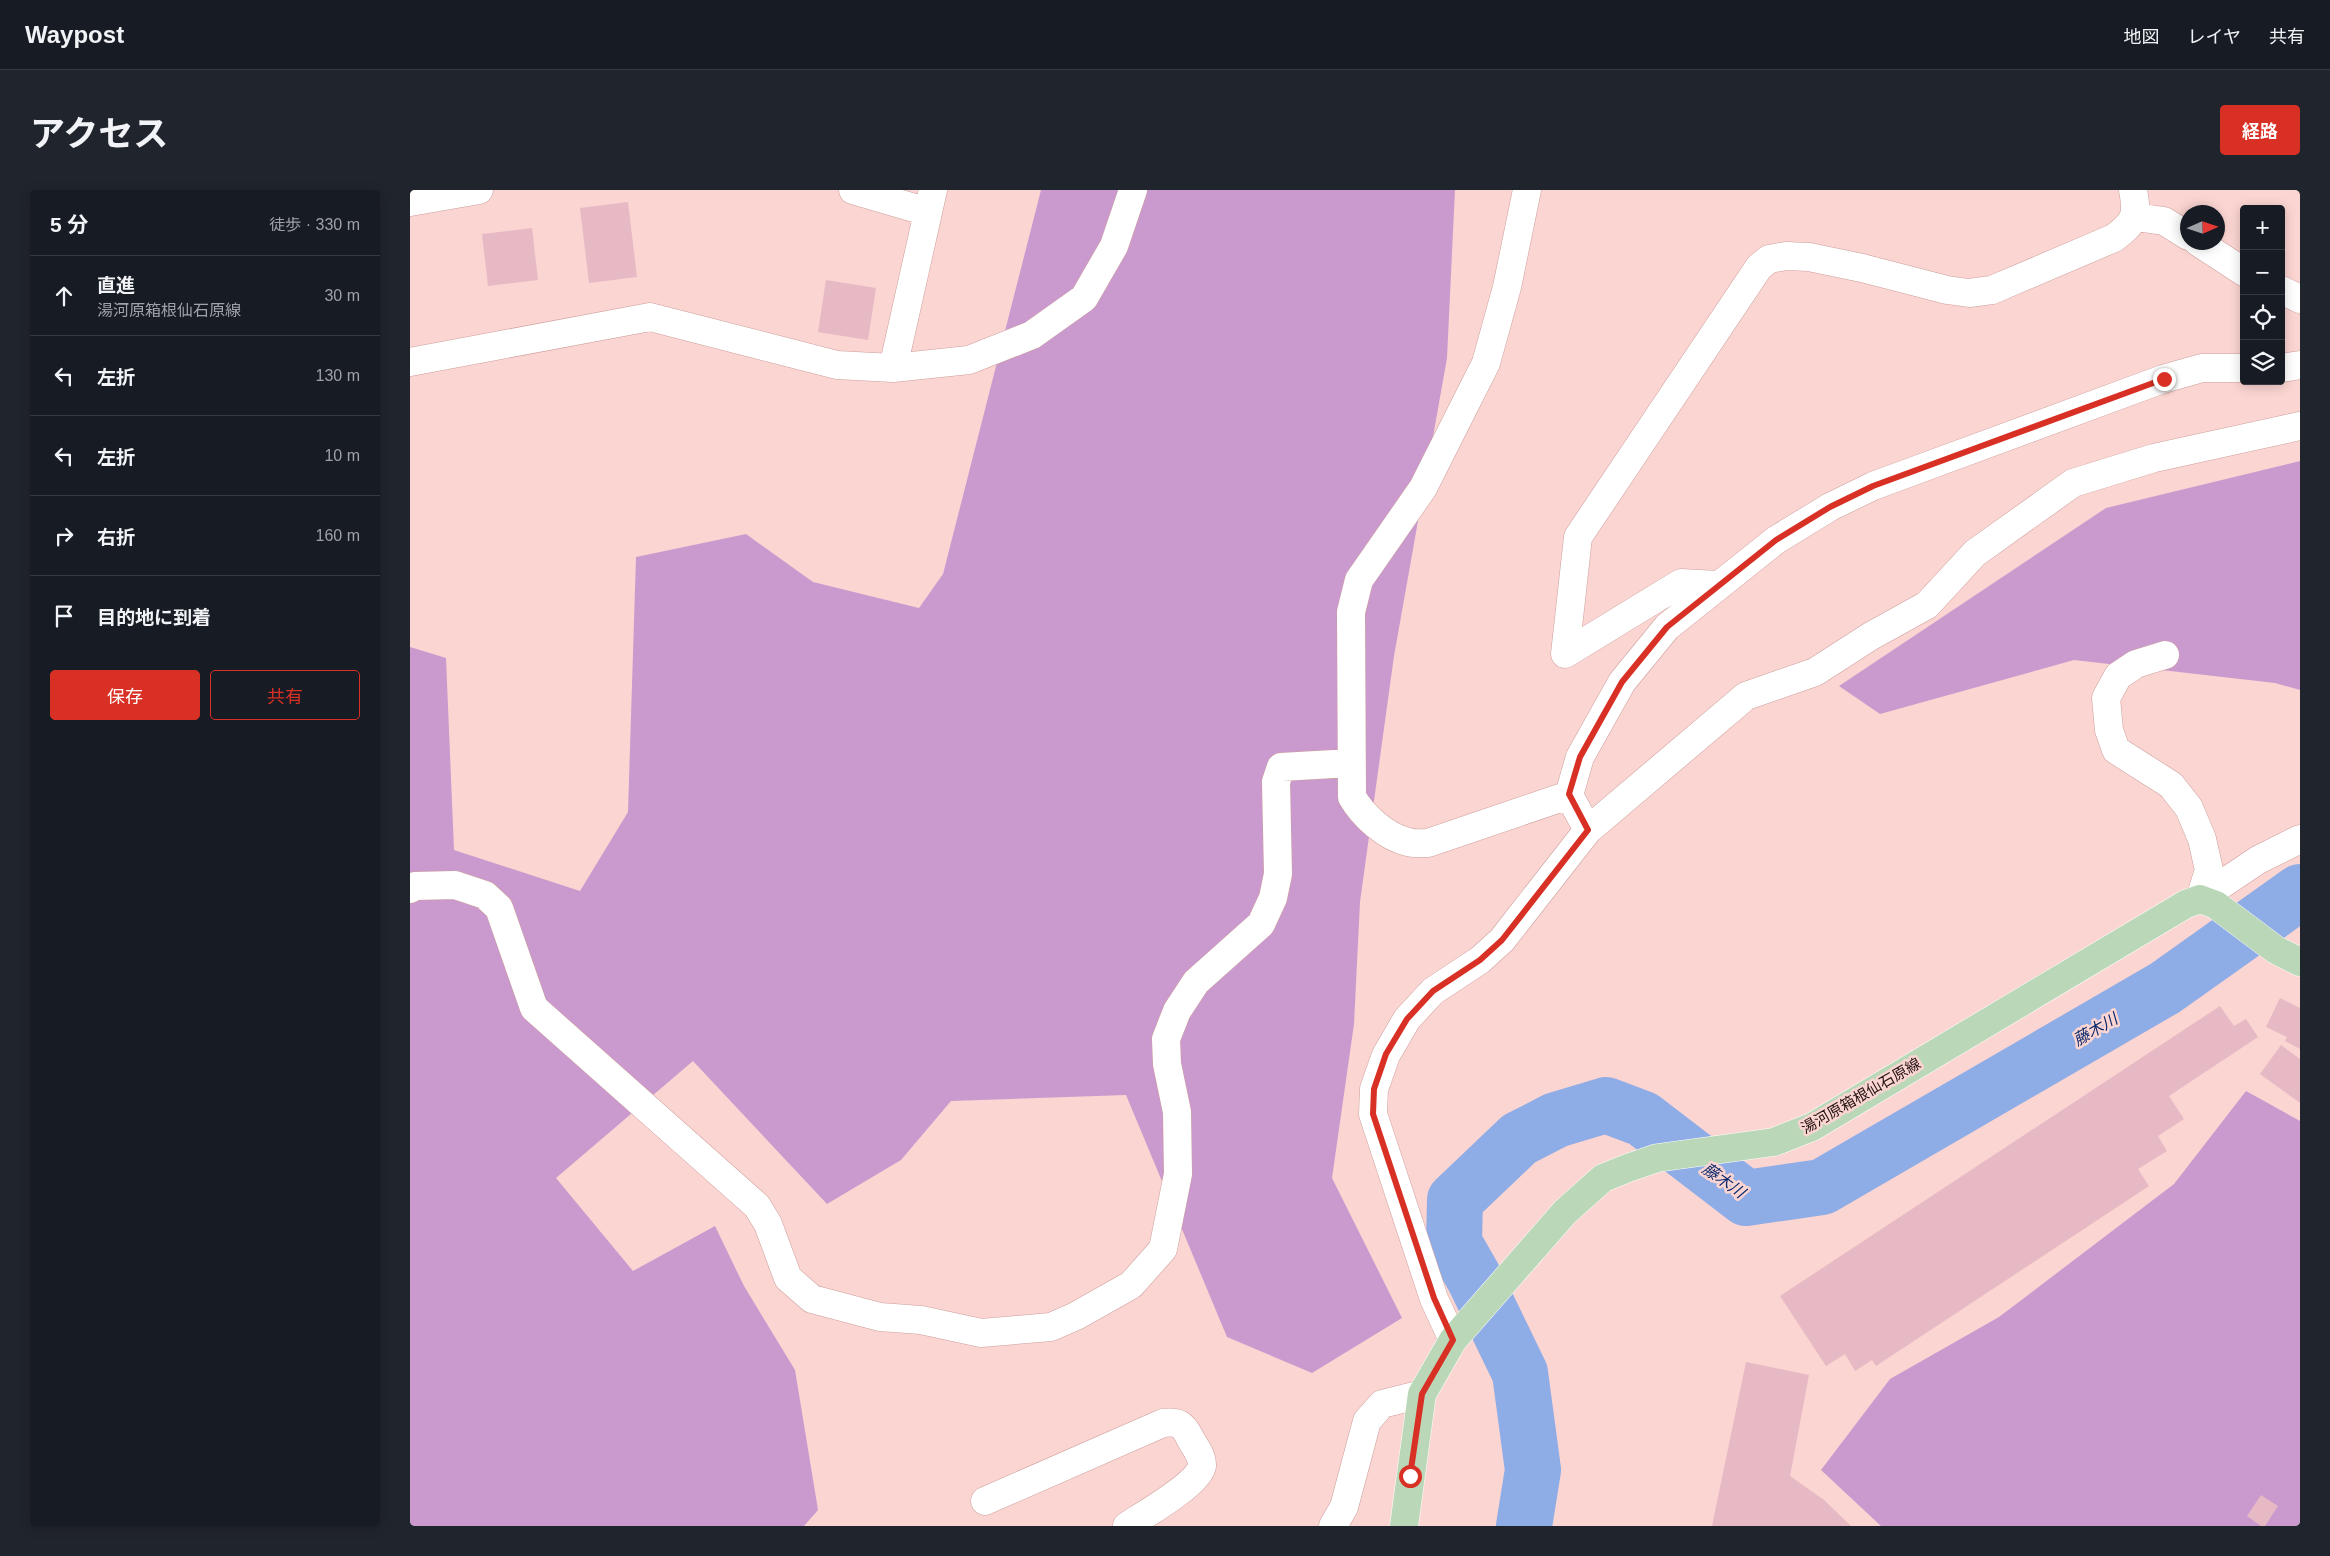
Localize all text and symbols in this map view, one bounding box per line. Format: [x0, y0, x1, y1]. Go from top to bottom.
text: Waypost [25, 21, 124, 48]
text: 地図 [2124, 27, 2160, 47]
text: レイヤ [2188, 27, 2241, 47]
text: 共有 [2269, 27, 2305, 47]
button: 経路 [2220, 105, 2300, 155]
text: アクセス [30, 114, 168, 153]
north arrow [2180, 205, 2225, 250]
map controls [2240, 205, 2285, 385]
button: + [2240, 205, 2285, 250]
text: 5 分 [50, 213, 89, 236]
text: 徒歩 · 330 m [269, 216, 360, 233]
button: − [2240, 250, 2285, 295]
text: 直進 [97, 275, 135, 296]
icon: ahead [50, 282, 78, 310]
text: 30 m [324, 287, 360, 304]
button: locate [2240, 295, 2285, 340]
text: 湯河原箱根仙石原線 [97, 302, 241, 319]
button: layers [2240, 340, 2285, 385]
icon: left [50, 362, 78, 390]
text: 左折 [97, 367, 135, 388]
text: 130 m [316, 367, 360, 384]
route end [2153, 368, 2176, 391]
icon: left [50, 442, 78, 470]
text: 左折 [97, 447, 135, 468]
text: 10 m [324, 447, 360, 464]
icon: right [50, 522, 78, 550]
text: 右折 [97, 527, 135, 548]
text: 160 m [316, 527, 360, 544]
icon: arrive [50, 602, 78, 630]
text: 目的地に到着 [97, 607, 211, 628]
button: 保存 [50, 670, 200, 720]
button: 共有 [210, 670, 360, 720]
water label: 藤木川 [2070, 1009, 2122, 1049]
street label: 湯河原箱根仙石原線 [1798, 1054, 1923, 1137]
water label: 藤木川 [1699, 1160, 1750, 1202]
route start [1399, 1465, 1422, 1488]

